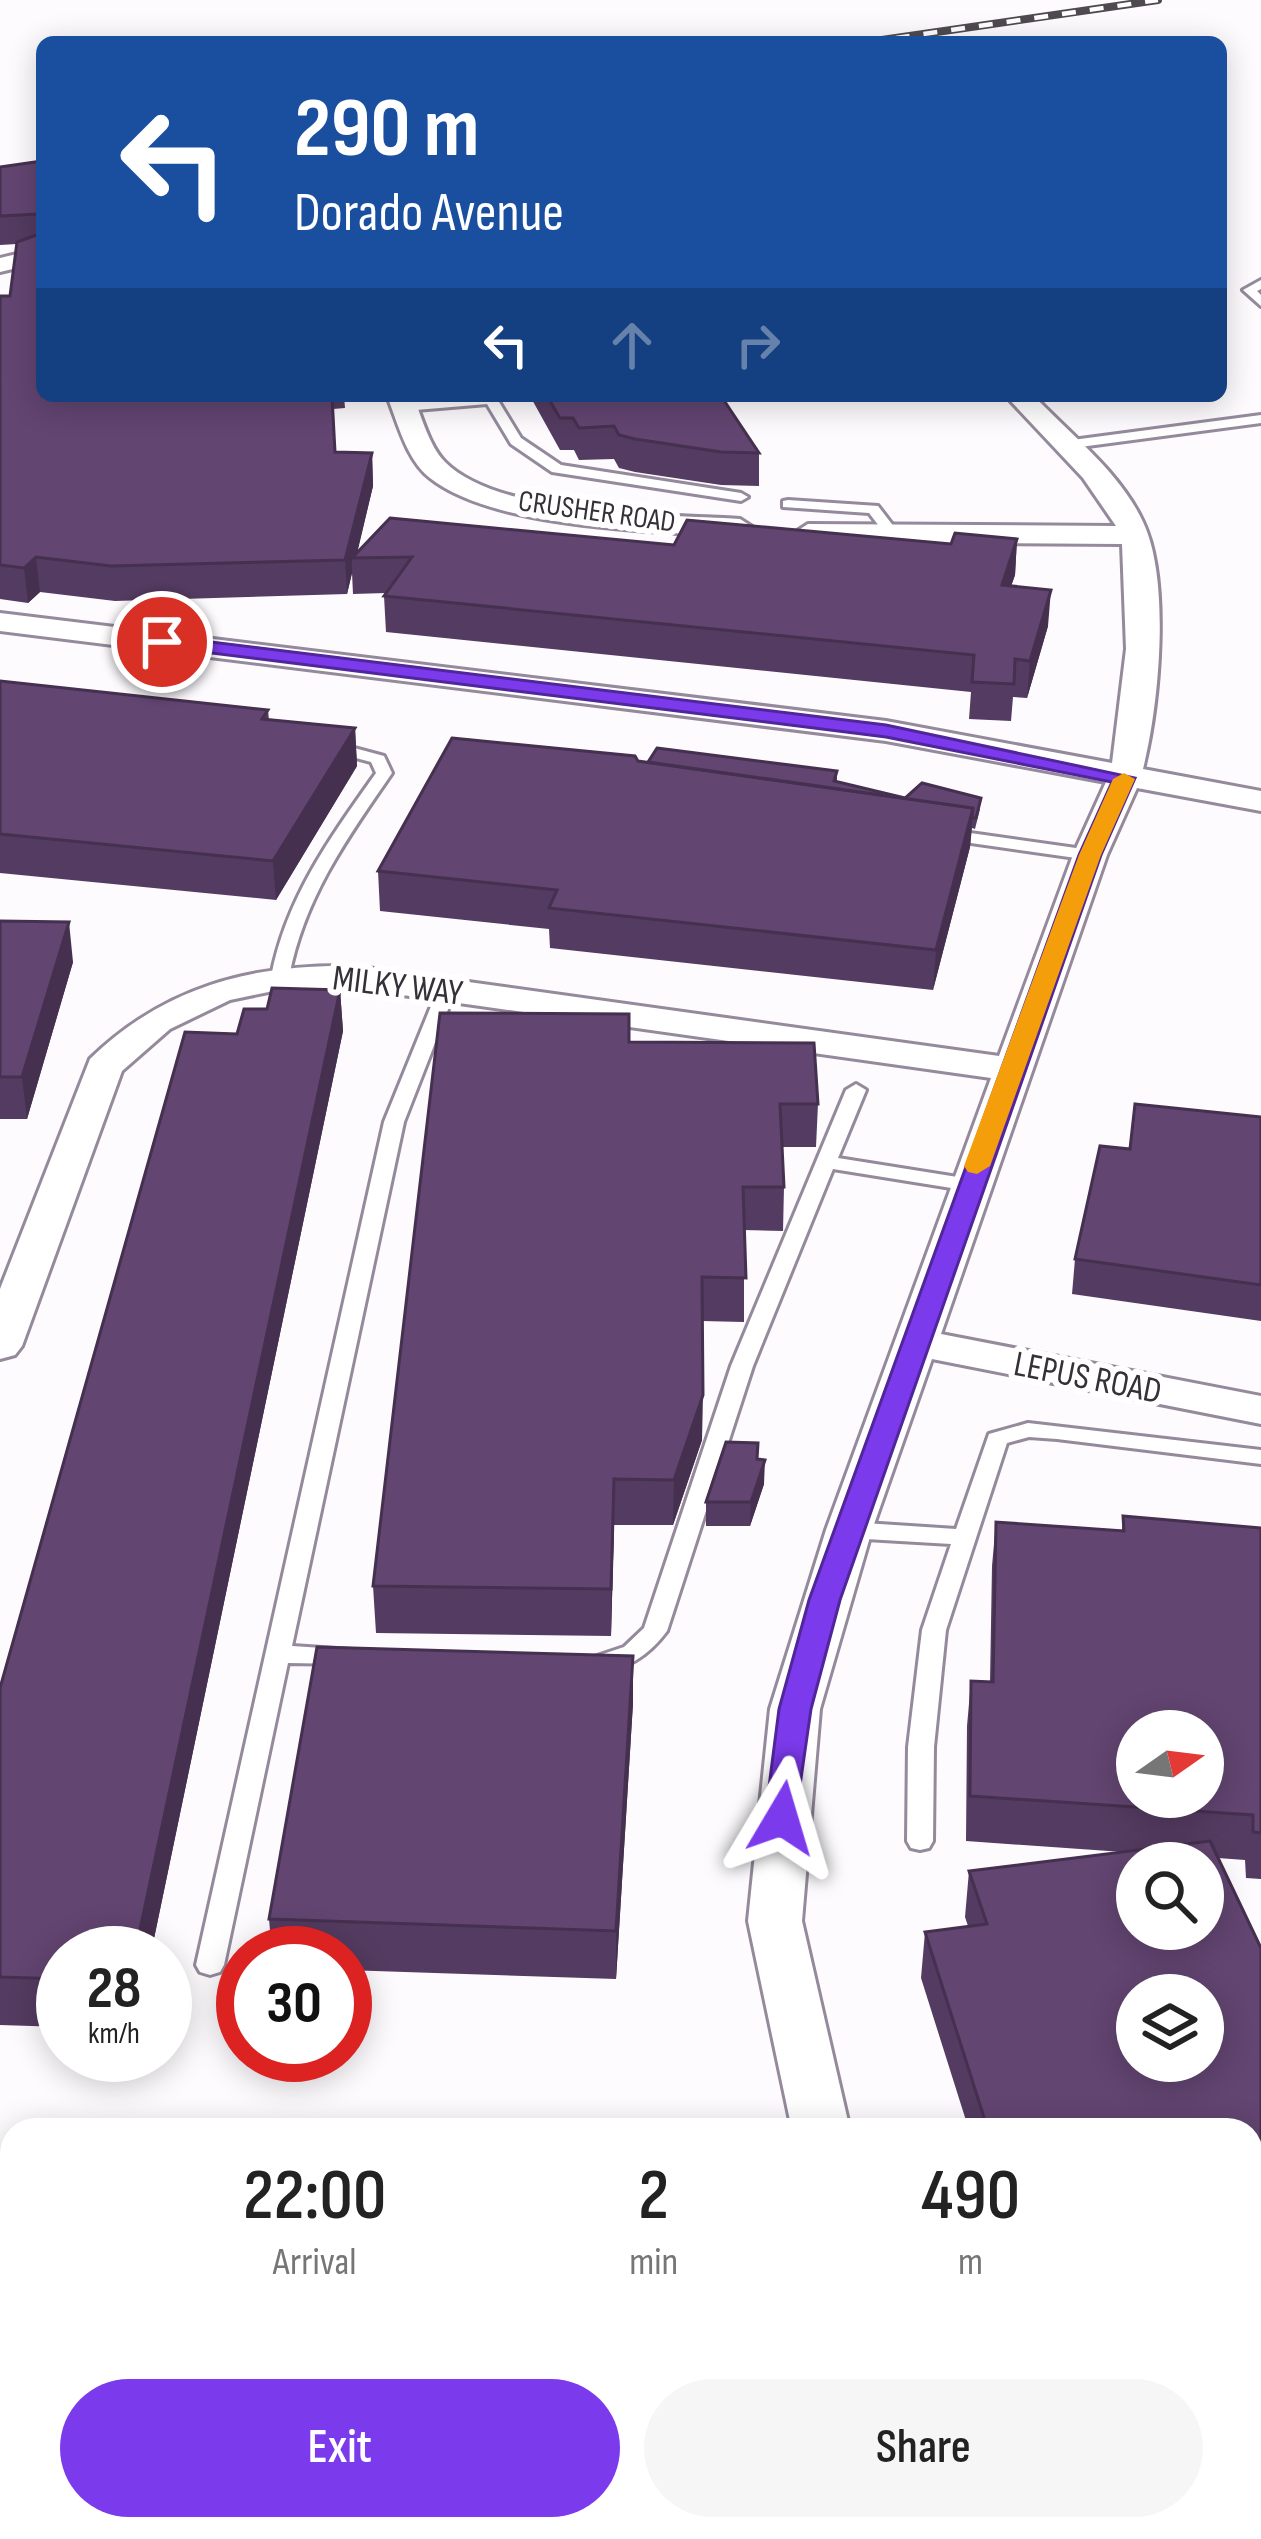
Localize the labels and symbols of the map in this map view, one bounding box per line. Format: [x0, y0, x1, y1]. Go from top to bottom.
street label: CRUSHER ROAD [516, 483, 678, 541]
pin [111, 591, 213, 693]
street label: MILKY WAY [330, 957, 465, 1016]
street label: LEPUS ROAD [1010, 1343, 1165, 1414]
north arrow [1116, 1710, 1224, 1818]
position arrow [719, 1755, 845, 1881]
speed limit sign: 30 [216, 1926, 372, 2082]

